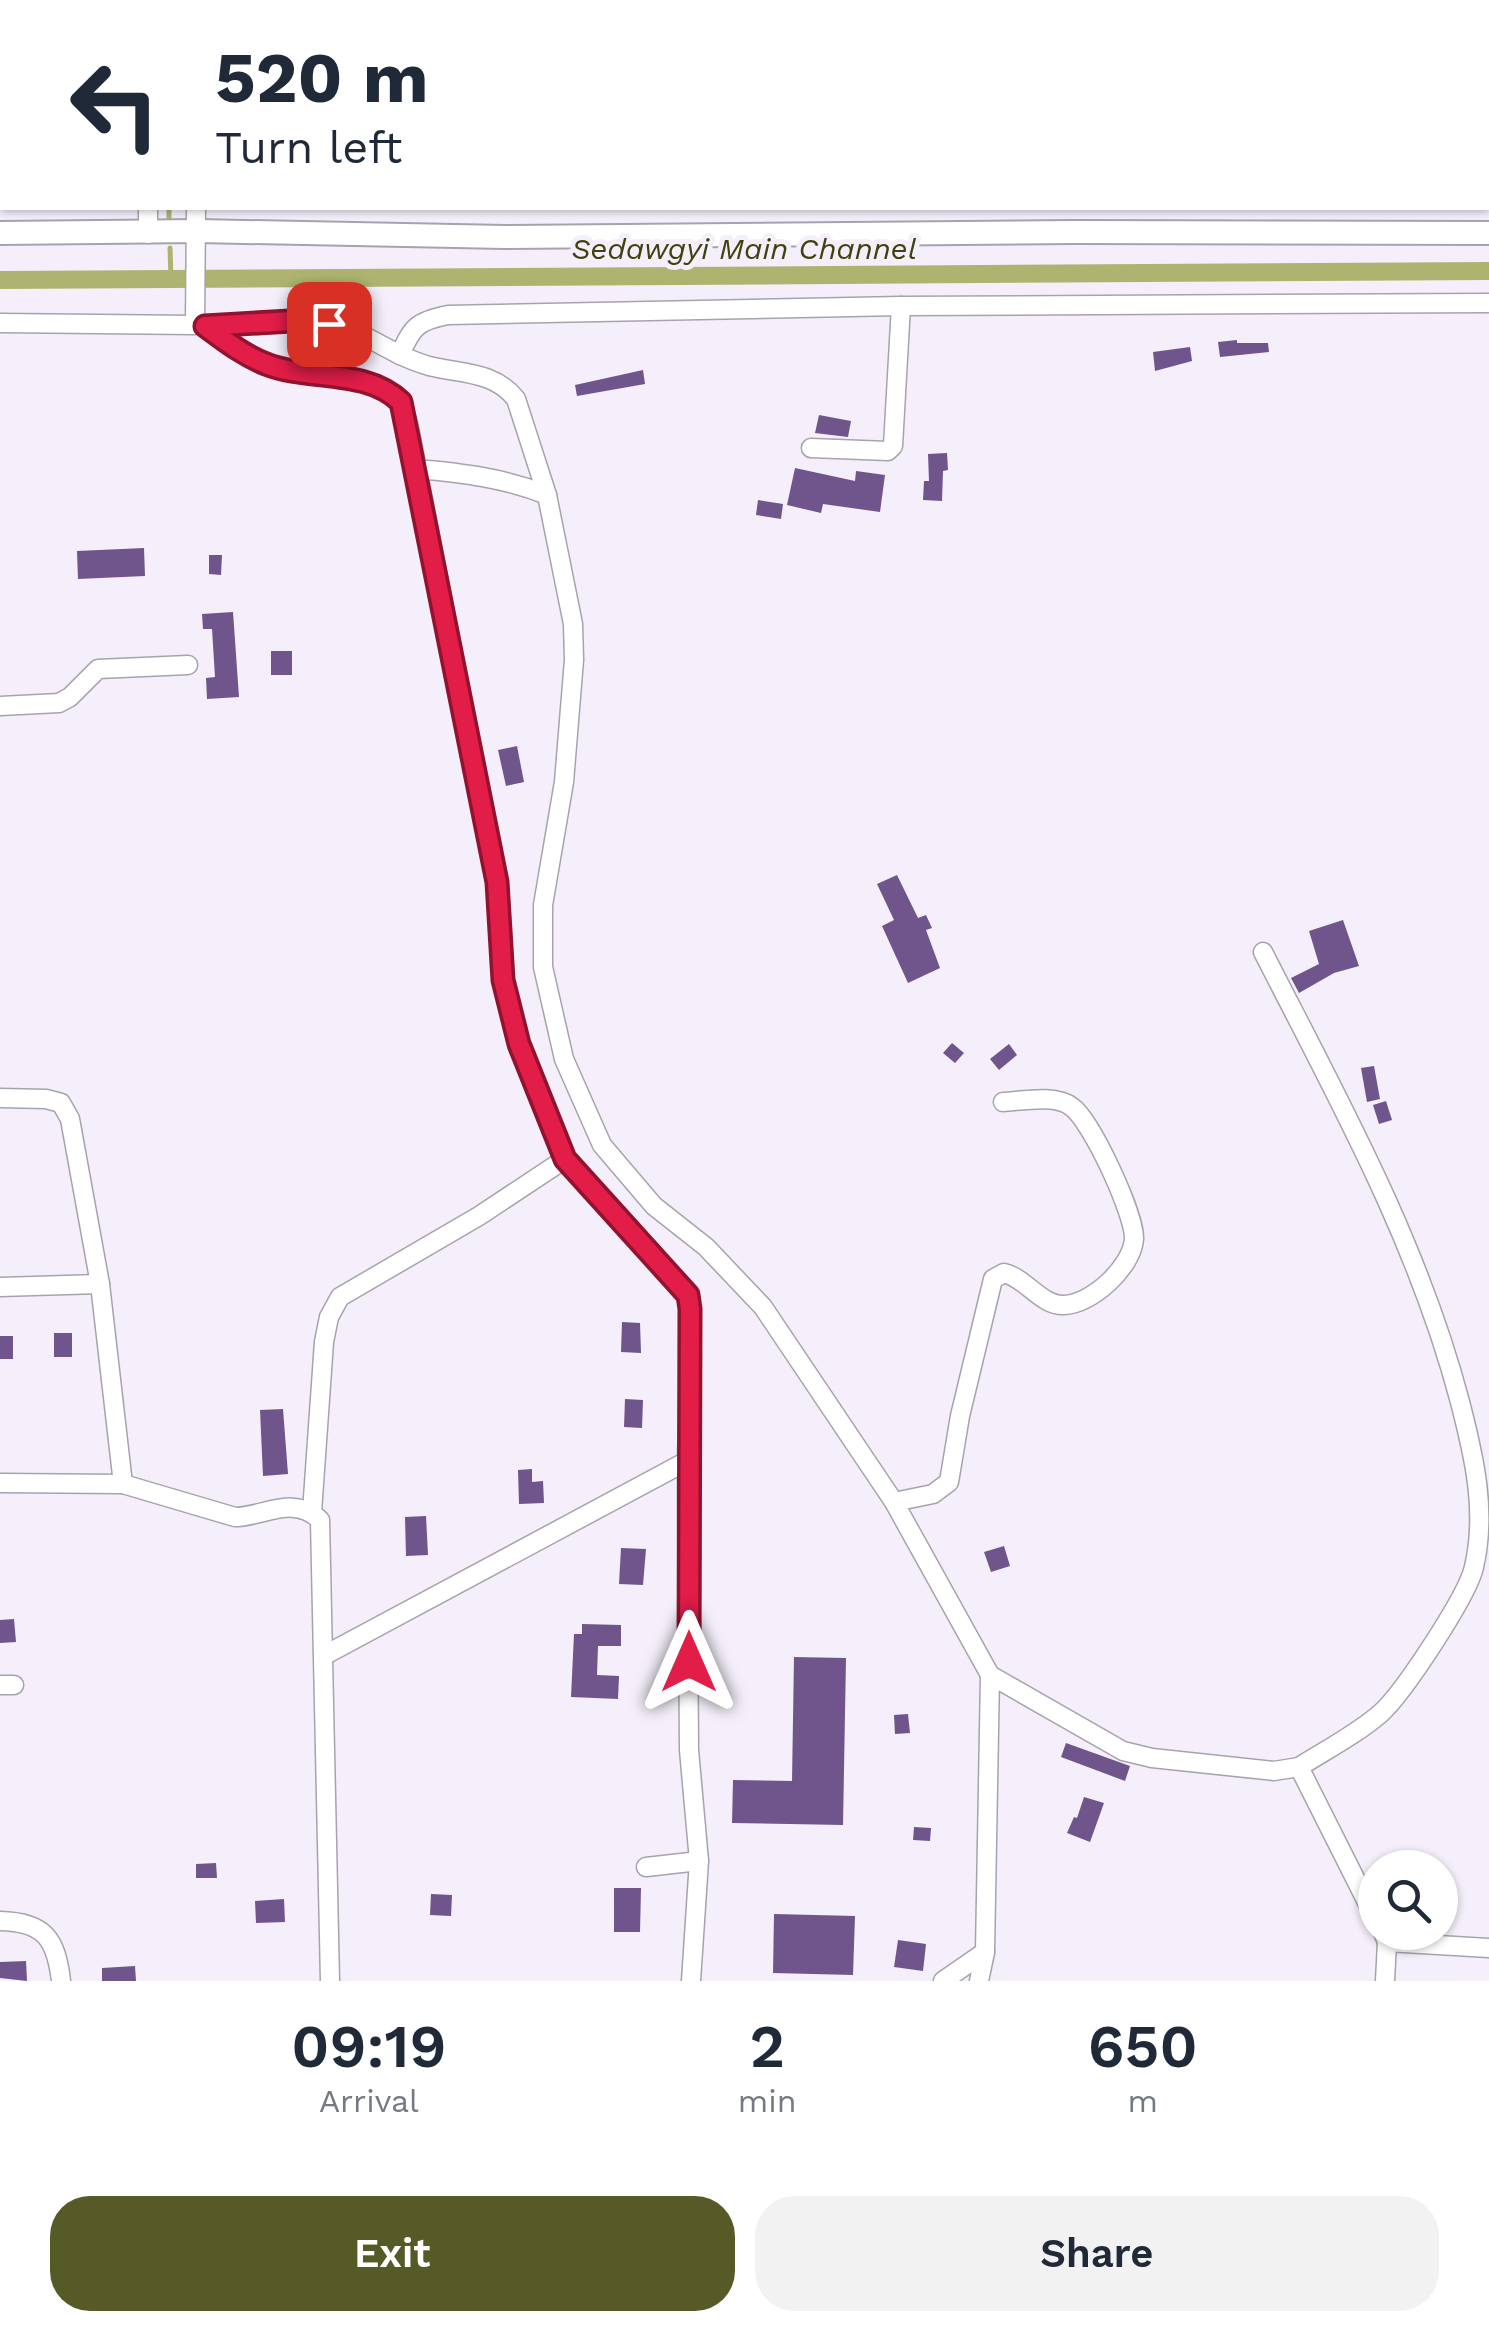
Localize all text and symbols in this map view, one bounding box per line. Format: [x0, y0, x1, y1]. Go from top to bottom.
text: 520 m [215, 37, 429, 119]
icon: left [50, 40, 180, 170]
text: Turn left [215, 121, 402, 174]
water label: Sedawgyi Main Channel [571, 231, 917, 266]
pin [287, 282, 372, 367]
icon: arrive [302, 297, 357, 352]
position arrow [637, 1610, 741, 1714]
map controls [1358, 1850, 1458, 1950]
button: search [1358, 1850, 1458, 1950]
text: 09:19 [291, 2011, 446, 2082]
text: 2 [749, 2011, 785, 2082]
text: 650 [1088, 2011, 1198, 2082]
text: Arrival [319, 2082, 419, 2120]
text: min [738, 2082, 797, 2120]
text: m [1128, 2082, 1158, 2120]
button: Exit [50, 2196, 735, 2311]
button: Share [755, 2196, 1439, 2311]

